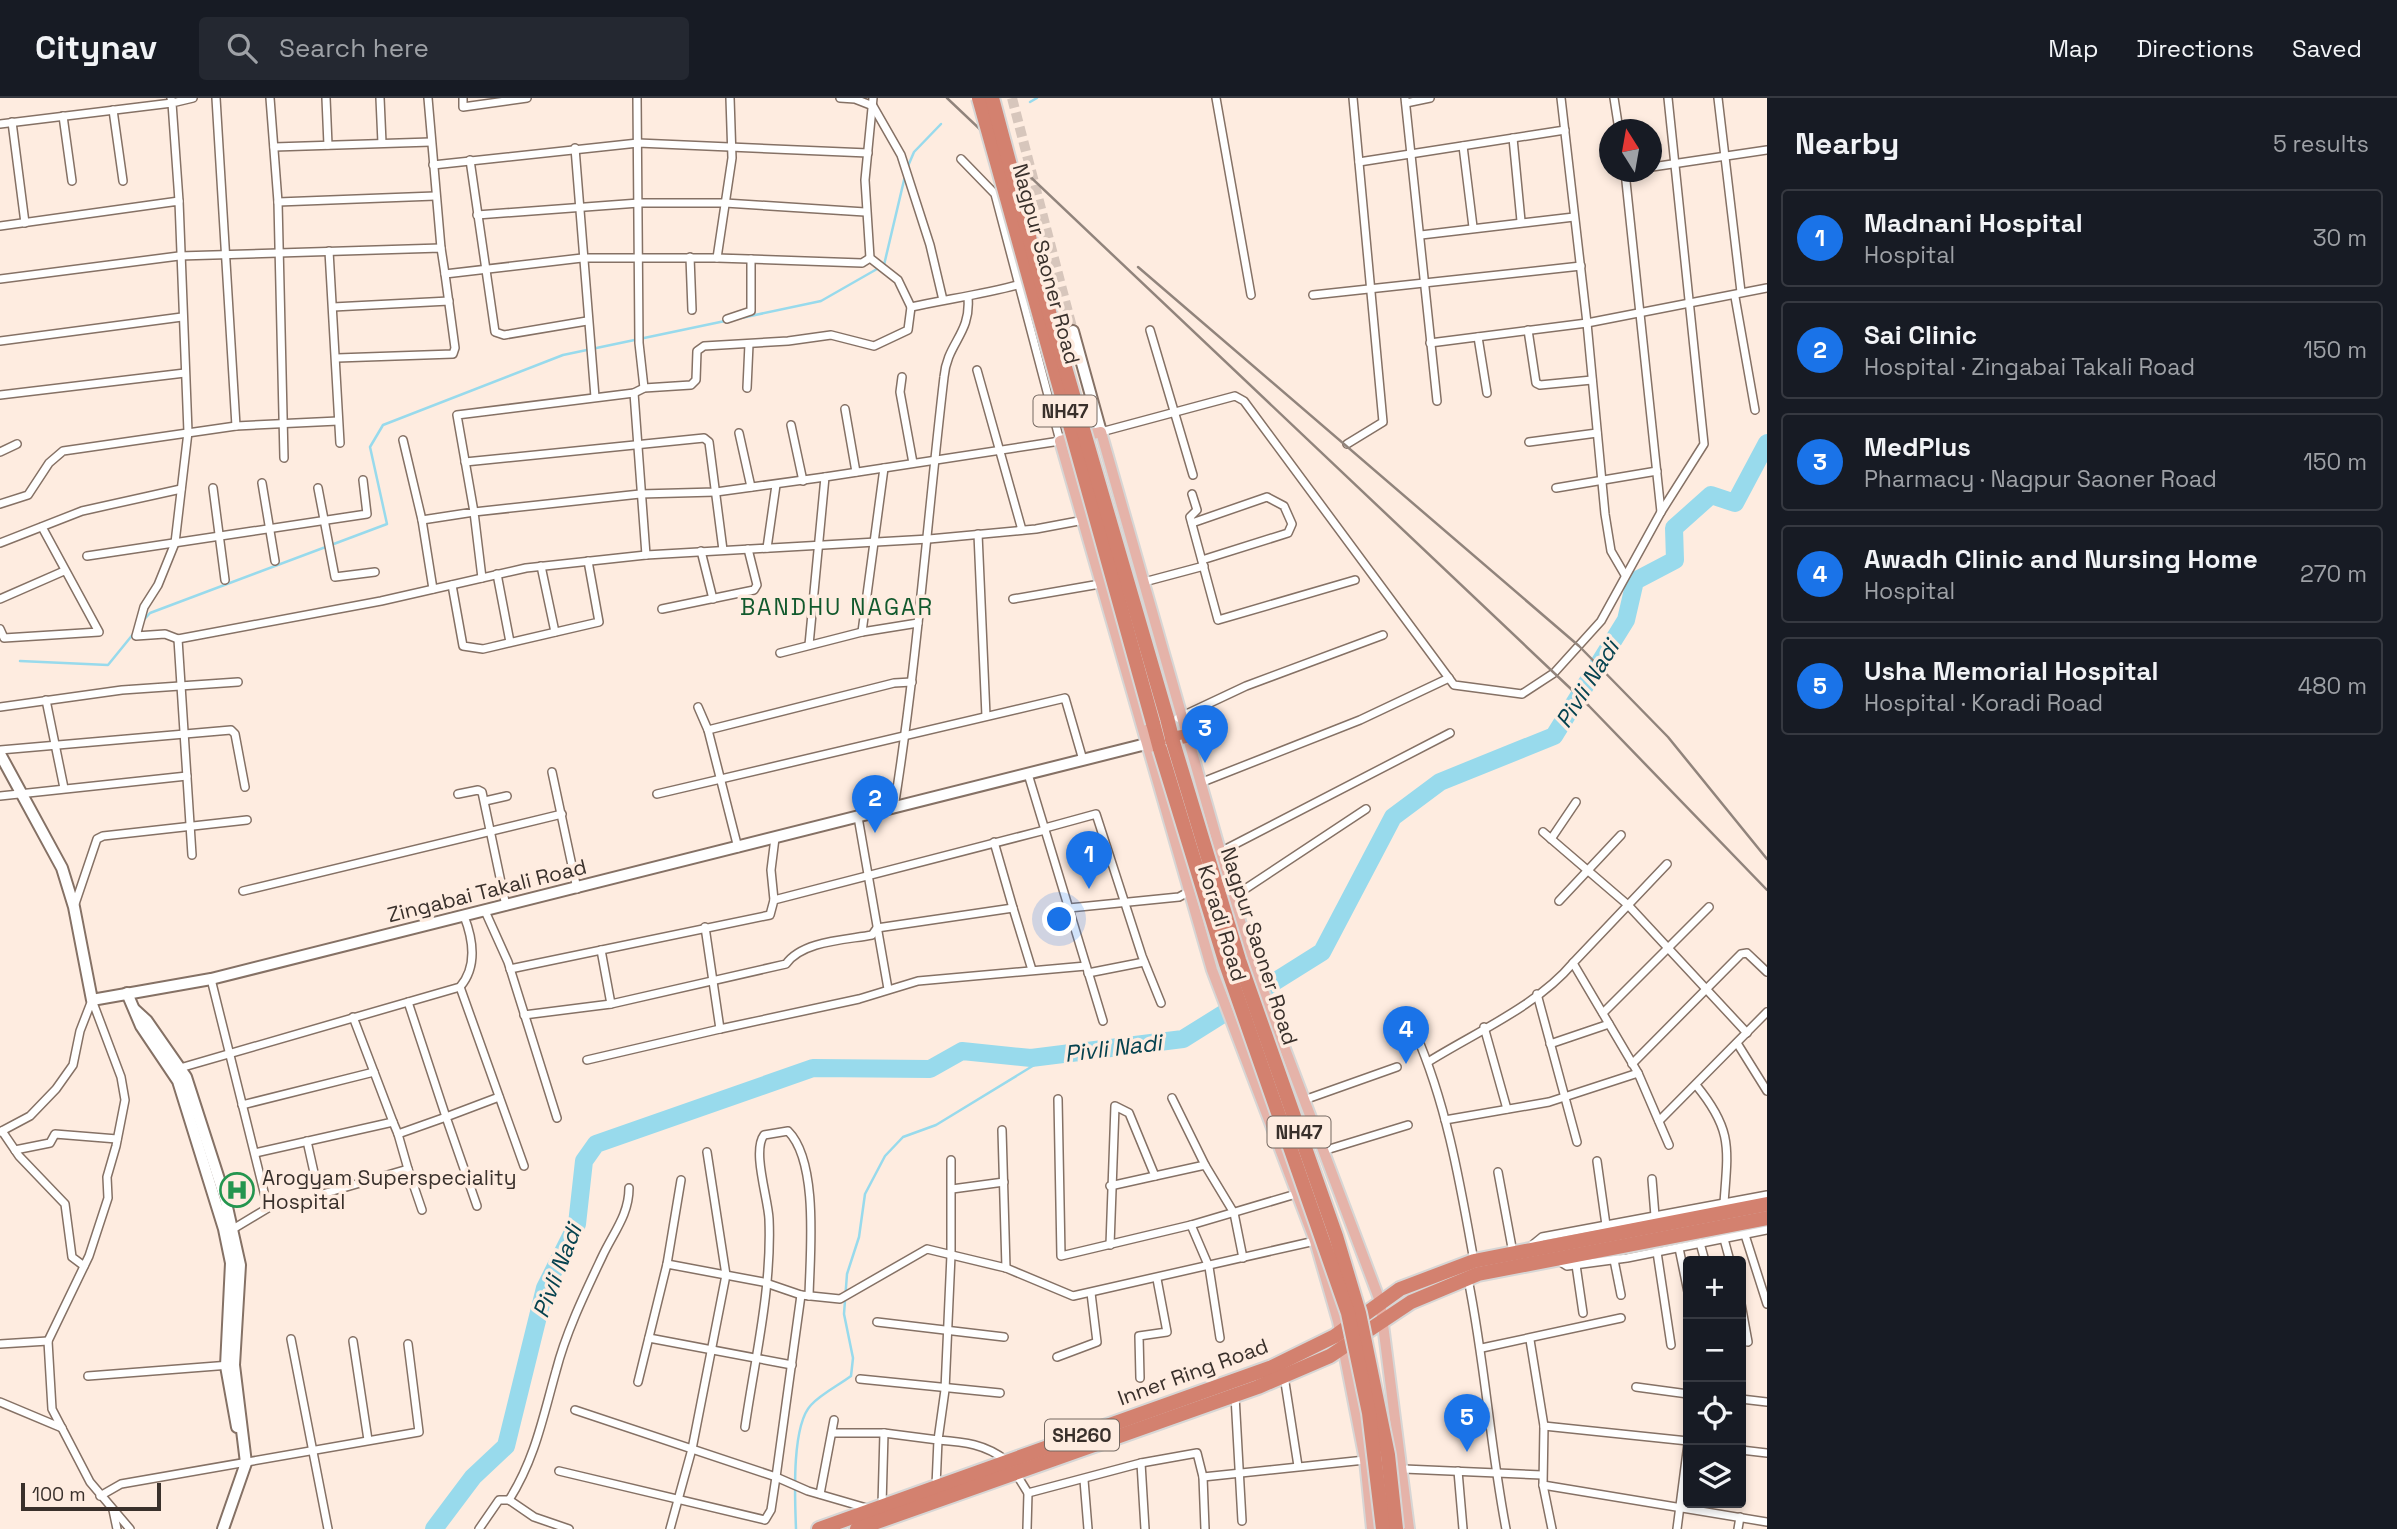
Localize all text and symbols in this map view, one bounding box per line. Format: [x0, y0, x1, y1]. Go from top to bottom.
search box [199, 17, 689, 80]
text: Citynav [35, 27, 157, 69]
icon: search [223, 29, 261, 67]
text: Search here [279, 31, 429, 65]
text: Map [2048, 33, 2098, 64]
text: Directions [2136, 33, 2254, 64]
text: Saved [2292, 33, 2362, 64]
north arrow [1599, 119, 1662, 182]
text: Nearby [1795, 124, 1899, 163]
text: 5 results [2273, 129, 2369, 159]
street label: Nagpur Saoner Road [1007, 161, 1086, 367]
text: Madnani Hospital [1864, 206, 2083, 240]
text: 1 [1815, 223, 1825, 253]
text: 30 m [2313, 223, 2367, 253]
text: Hospital [1864, 240, 1955, 270]
text: Sai Clinic [1864, 318, 1977, 352]
text: 2 [1813, 335, 1827, 365]
text: 150 m [2303, 335, 2367, 365]
text: Hospital · Zingabai Takali Road [1864, 352, 2195, 382]
road number: NH47 [1034, 396, 1096, 426]
text: MedPlus [1864, 430, 1971, 464]
text: 3 [1813, 447, 1827, 477]
text: 150 m [2303, 447, 2367, 477]
text: Pharmacy · Nagpur Saoner Road [1864, 464, 2217, 494]
text: Awadh Clinic and Nursing Home [1864, 542, 2258, 576]
text: 4 [1813, 559, 1827, 589]
text: 270 m [2300, 559, 2367, 589]
text: Hospital [1864, 576, 1955, 606]
district label: BANDHU NAGAR [740, 592, 934, 622]
water label: Pivli Nadi [1548, 633, 1627, 733]
text: Usha Memorial Hospital [1864, 654, 2158, 688]
text: 5 [1813, 671, 1827, 701]
text: 480 m [2298, 671, 2367, 701]
text: Hospital · Koradi Road [1864, 688, 2103, 718]
pin: 3 [1182, 705, 1228, 763]
pin: 2 [852, 775, 898, 833]
pin: 1 [1066, 831, 1112, 889]
street label: Nagpur Saoner Road [1215, 843, 1304, 1048]
street label: Zingabai Takali Road [385, 853, 589, 928]
street label: Koradi Road [1192, 861, 1253, 984]
your location [1042, 902, 1076, 936]
pin: 4 [1383, 1006, 1429, 1064]
water label: Pivli Nadi [1063, 1027, 1166, 1069]
road number: NH47 [1268, 1116, 1330, 1148]
place label: Arogyam Superspeciality Hospital [262, 1164, 517, 1215]
hospital icon: Arogyam Superspeciality Hospital [218, 1171, 256, 1209]
water label: Pivli Nadi [525, 1218, 589, 1322]
map controls [1683, 1256, 1746, 1508]
button: + [1683, 1256, 1746, 1319]
button: − [1683, 1319, 1746, 1382]
street label: Inner Ring Road [1114, 1332, 1272, 1411]
button: locate [1683, 1382, 1746, 1445]
pin: 5 [1444, 1394, 1490, 1452]
road number: SH260 [1045, 1420, 1119, 1450]
button: layers [1683, 1445, 1746, 1508]
scale bar [21, 1480, 161, 1512]
text: 100 m [32, 1482, 86, 1507]

